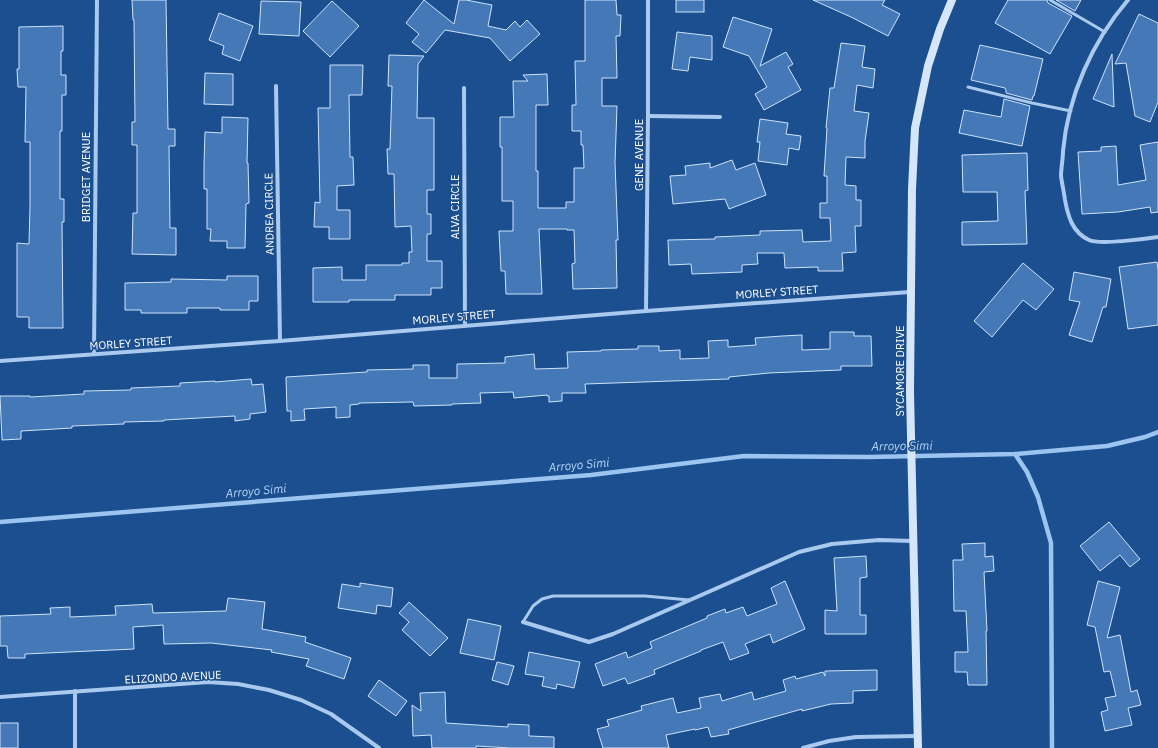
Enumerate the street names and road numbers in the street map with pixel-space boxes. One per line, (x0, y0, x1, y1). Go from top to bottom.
street label: GENE AVENUE (632, 119, 646, 191)
street label: BRIDGET AVENUE (79, 132, 93, 222)
street label: ANDREA CIRCLE (261, 173, 277, 255)
street label: ALVA CIRCLE (448, 175, 462, 239)
street label: MORLEY STREET (735, 282, 820, 302)
street label: MORLEY STREET (412, 306, 497, 328)
street label: SYCAMORE DRIVE (893, 325, 907, 417)
street label: MORLEY STREET (89, 333, 174, 353)
street label: ELIZONDO AVENUE (124, 667, 222, 687)

